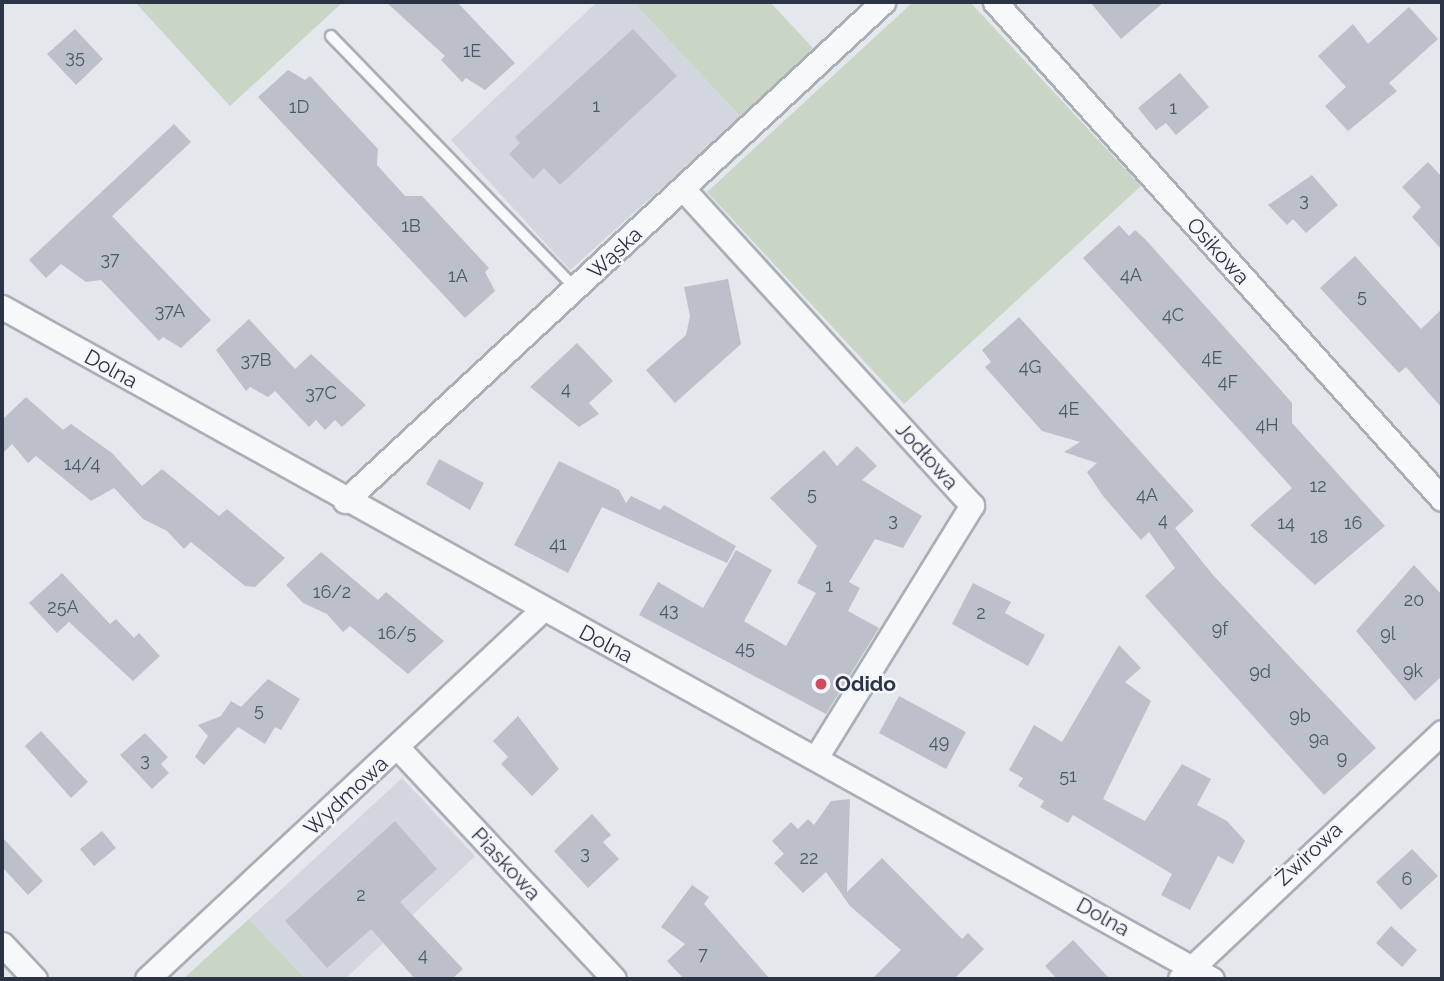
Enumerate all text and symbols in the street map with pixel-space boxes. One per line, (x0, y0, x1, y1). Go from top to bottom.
house number: 1E (463, 40, 481, 62)
house number: 35 (65, 46, 85, 68)
house number: 1 (592, 95, 600, 117)
house number: 1D (289, 96, 309, 118)
house number: 1 (1169, 97, 1177, 119)
house number: 3 (1299, 189, 1309, 211)
street label: Osikowa (1181, 212, 1255, 290)
house number: 1B (401, 215, 421, 237)
street label: Wąska (583, 222, 647, 284)
house number: 37 (100, 248, 120, 270)
house number: 4A (1120, 264, 1142, 286)
house number: 1A (448, 265, 468, 287)
house number: 5 (1357, 285, 1367, 307)
house number: 37A (155, 300, 185, 322)
house number: 4C (1162, 304, 1184, 326)
street label: Dolna (80, 344, 142, 394)
house number: 4E (1202, 347, 1222, 369)
house number: 37B (240, 349, 272, 371)
house number: 4G (1019, 356, 1041, 378)
house number: 4F (1218, 371, 1238, 393)
house number: 4 (561, 378, 571, 400)
house number: 37C (305, 382, 337, 404)
house number: 4E (1059, 398, 1079, 420)
house number: 4H (1255, 414, 1279, 436)
street label: Jodłowa (890, 417, 964, 495)
house number: 14/4 (64, 453, 100, 475)
house number: 12 (1309, 475, 1327, 497)
house number: 5 (807, 483, 817, 505)
house number: 4A (1136, 484, 1158, 506)
house number: 3 (888, 509, 898, 531)
house number: 4 (1158, 509, 1168, 531)
house number: 14 (1277, 512, 1295, 534)
house number: 16 (1344, 512, 1362, 534)
house number: 18 (1310, 526, 1328, 548)
house number: 41 (549, 533, 567, 555)
house number: 1 (825, 575, 833, 597)
house number: 16/2 (313, 581, 351, 603)
house number: 20 (1404, 589, 1424, 611)
house number: 25A (47, 596, 79, 618)
house number: 43 (659, 599, 679, 621)
house number: 2 (976, 602, 986, 624)
house number: 9f (1212, 618, 1228, 640)
street label: Dolna (575, 620, 637, 668)
house number: 16/5 (378, 622, 416, 644)
house number: 9l (1380, 623, 1396, 645)
house number: 45 (735, 637, 755, 659)
house number: 9k (1403, 660, 1423, 682)
house number: 9d (1249, 661, 1271, 683)
place label: Odido (835, 671, 896, 697)
marker: Odido (813, 676, 829, 692)
house number: 5 (254, 699, 264, 721)
house number: 9b (1289, 705, 1311, 727)
house number: 9a (1309, 728, 1329, 750)
house number: 49 (929, 731, 949, 753)
house number: 9 (1337, 747, 1347, 769)
house number: 3 (140, 749, 150, 771)
street label: Wydmowa (299, 751, 393, 841)
house number: 51 (1059, 765, 1077, 787)
street label: Żwirowa (1270, 817, 1348, 891)
street label: Piaskowa (466, 822, 546, 906)
house number: 3 (580, 842, 590, 864)
house number: 22 (800, 847, 818, 869)
house number: 6 (1402, 868, 1412, 890)
house number: 2 (356, 884, 366, 906)
street label: Dolna (1072, 892, 1134, 942)
house number: 7 (698, 943, 708, 965)
house number: 4 (418, 944, 428, 966)

